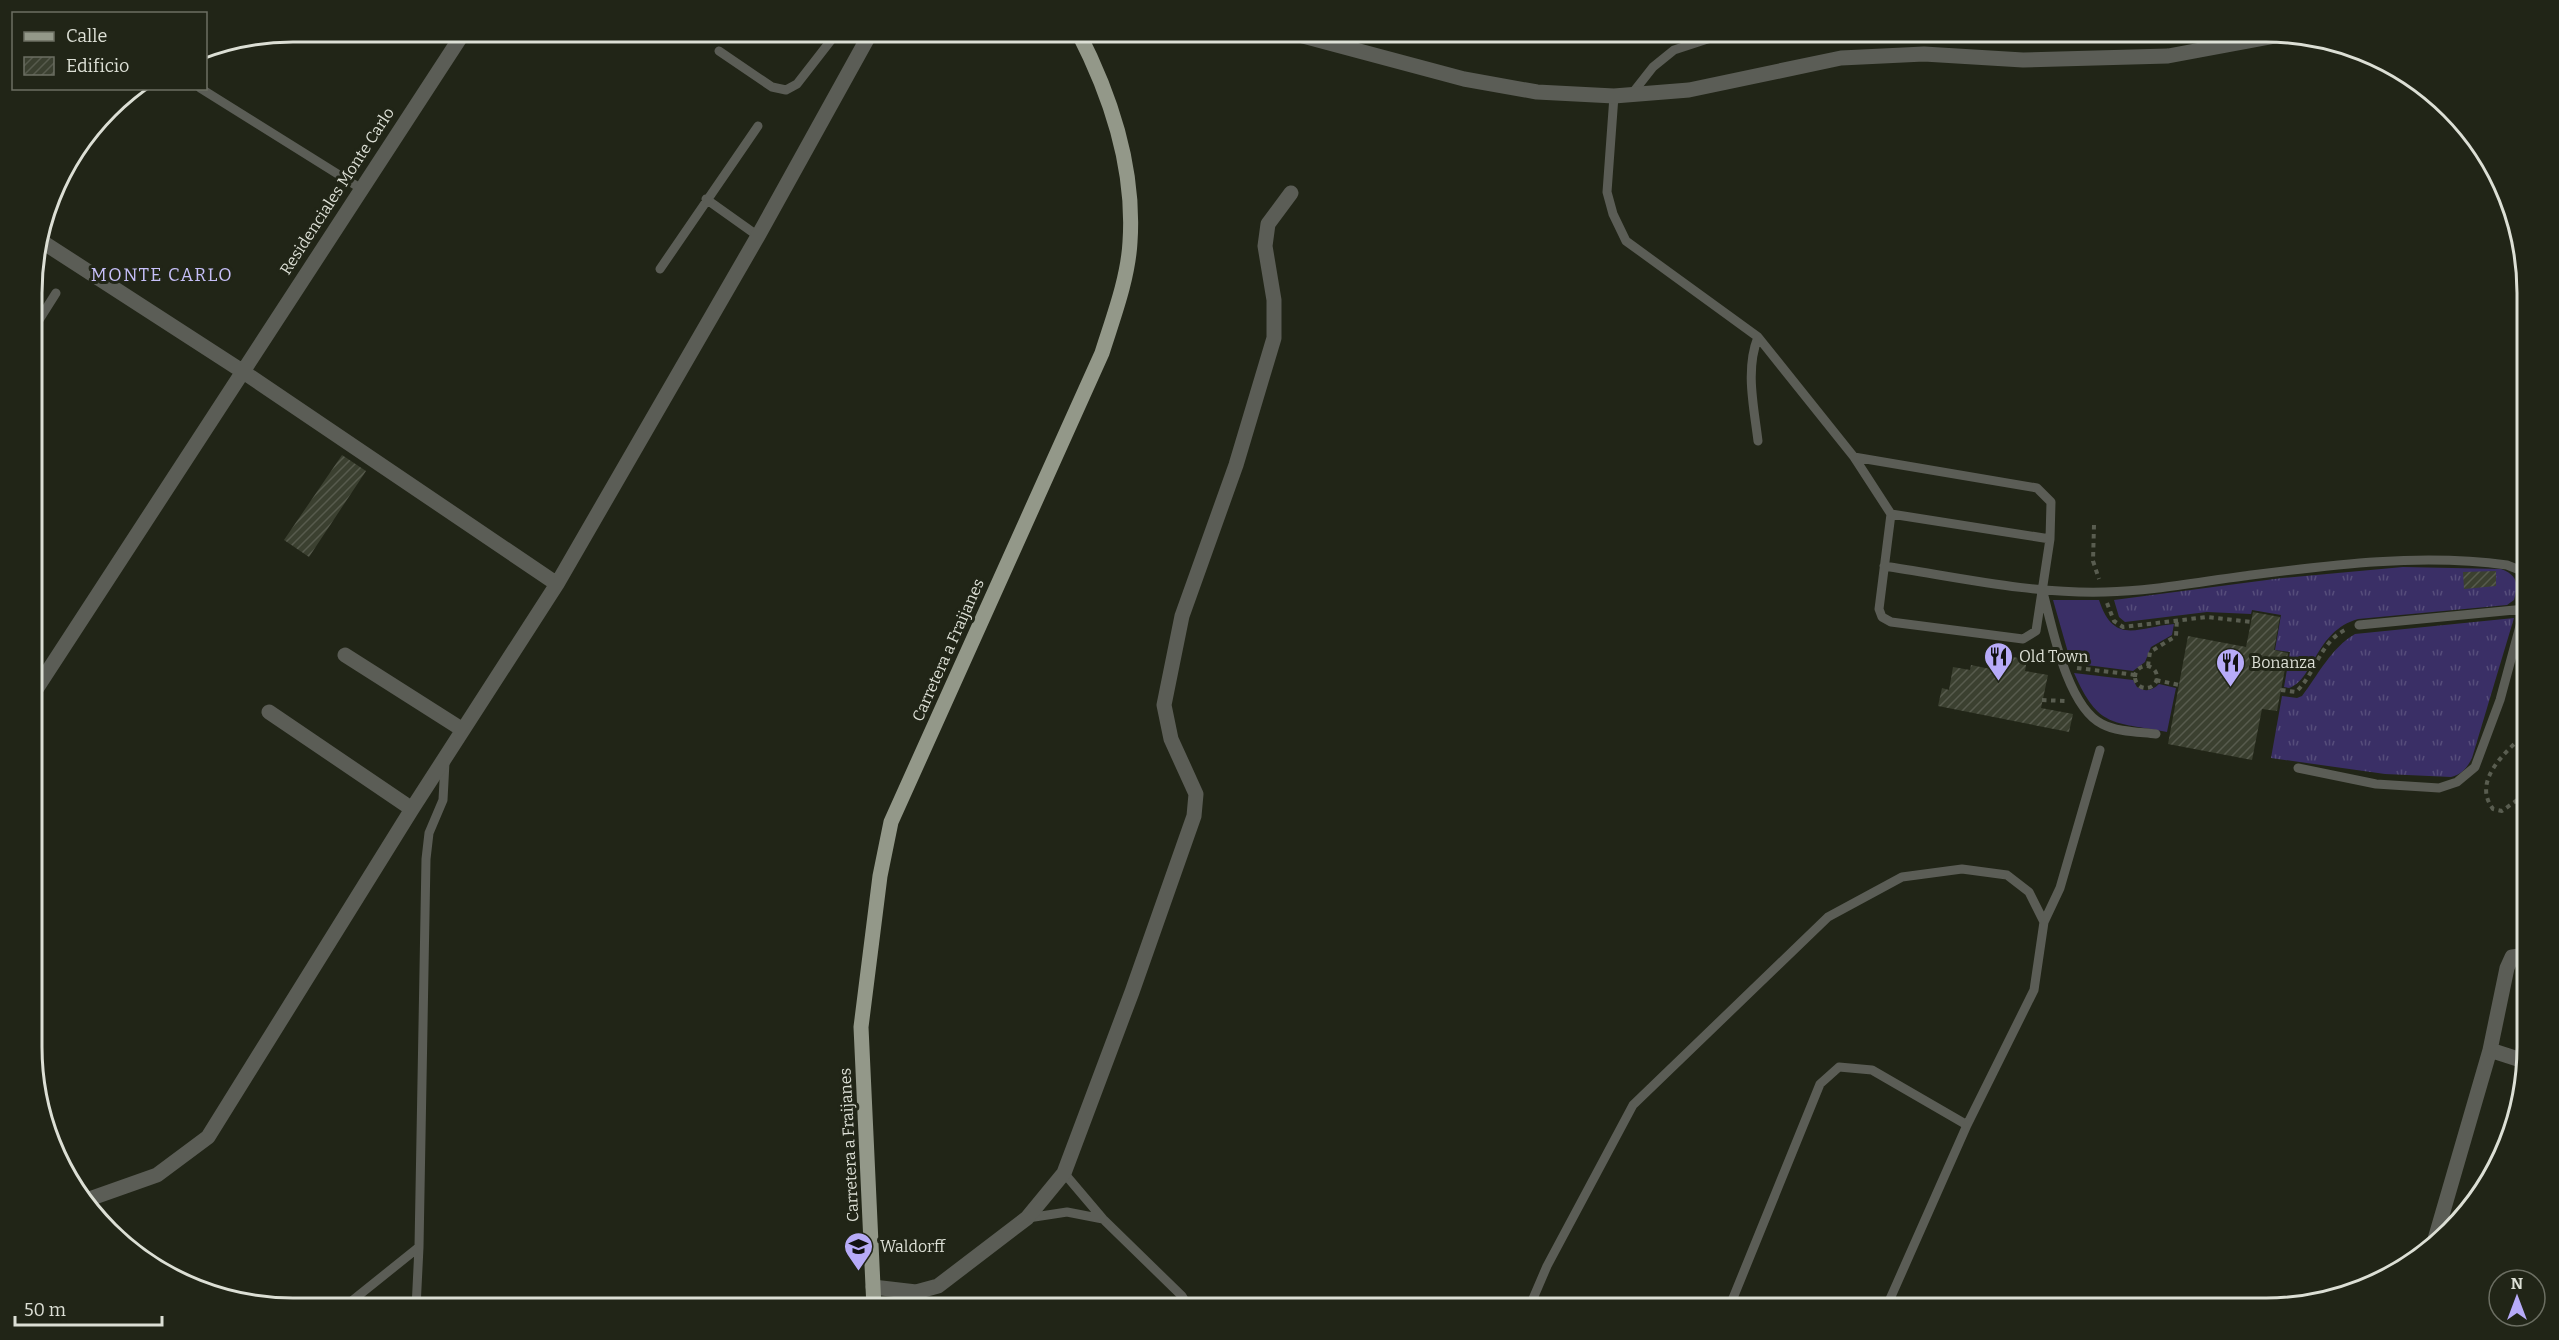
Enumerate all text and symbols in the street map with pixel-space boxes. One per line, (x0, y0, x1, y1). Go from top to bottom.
legend (12, 12, 207, 90)
text: Calle (66, 25, 107, 47)
text: Edificio (66, 55, 129, 77)
street label: Residenciales Monte Carlo (276, 104, 398, 278)
district label: MONTE CARLO (91, 264, 233, 286)
street label: Carretera a Fraijanes (908, 576, 988, 724)
restaurant icon: Old Town (1982, 640, 2014, 682)
restaurant icon: Bonanza (2214, 646, 2246, 688)
place label: Old Town (2019, 647, 2088, 666)
place label: Bonanza (2251, 653, 2316, 672)
street label: Carretera a Fraijanes (835, 1067, 863, 1223)
school or university icon: Waldorff (843, 1230, 875, 1272)
place label: Waldorff (880, 1237, 946, 1256)
north arrow (2487, 1268, 2547, 1328)
text: N (2511, 1274, 2523, 1293)
scale bar (15, 1289, 162, 1327)
text: 50 m (24, 1299, 66, 1321)

